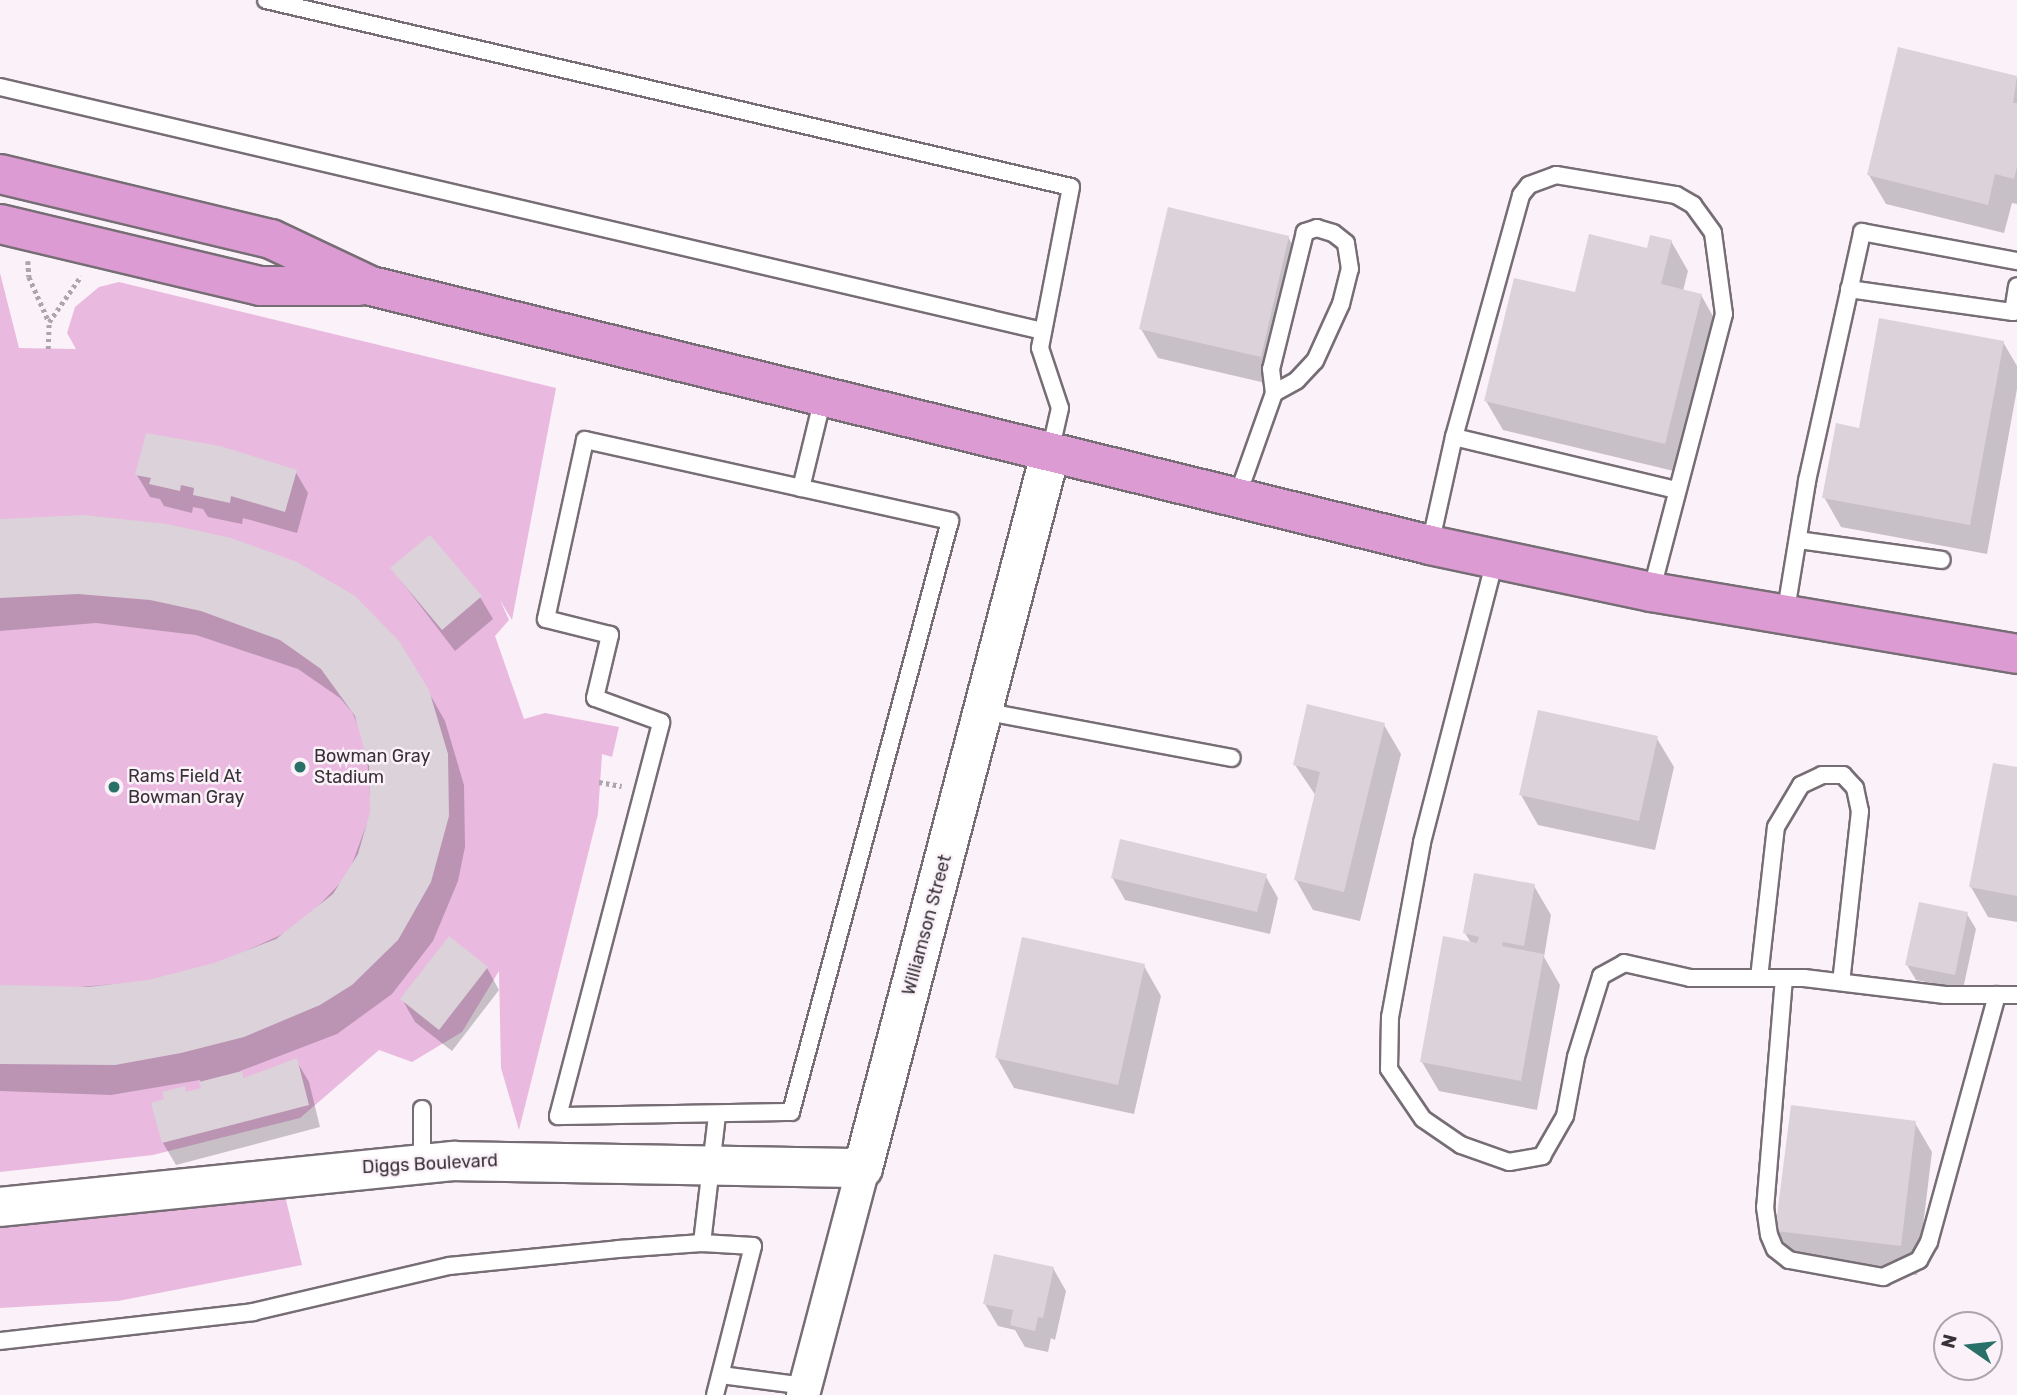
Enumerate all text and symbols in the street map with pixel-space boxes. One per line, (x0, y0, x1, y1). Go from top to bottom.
place label: Bowman Gray Stadium (314, 746, 430, 788)
marker: Bowman Gray Stadium (292, 759, 308, 775)
place label: Rams Field At Bowman Gray (128, 766, 244, 808)
marker: Rams Field At Bowman Gray (106, 779, 122, 795)
street label: Williamson Street (898, 852, 956, 998)
street label: Diggs Boulevard (361, 1150, 499, 1178)
north arrow (1933, 1311, 2003, 1381)
text: N (1936, 1332, 1962, 1351)

